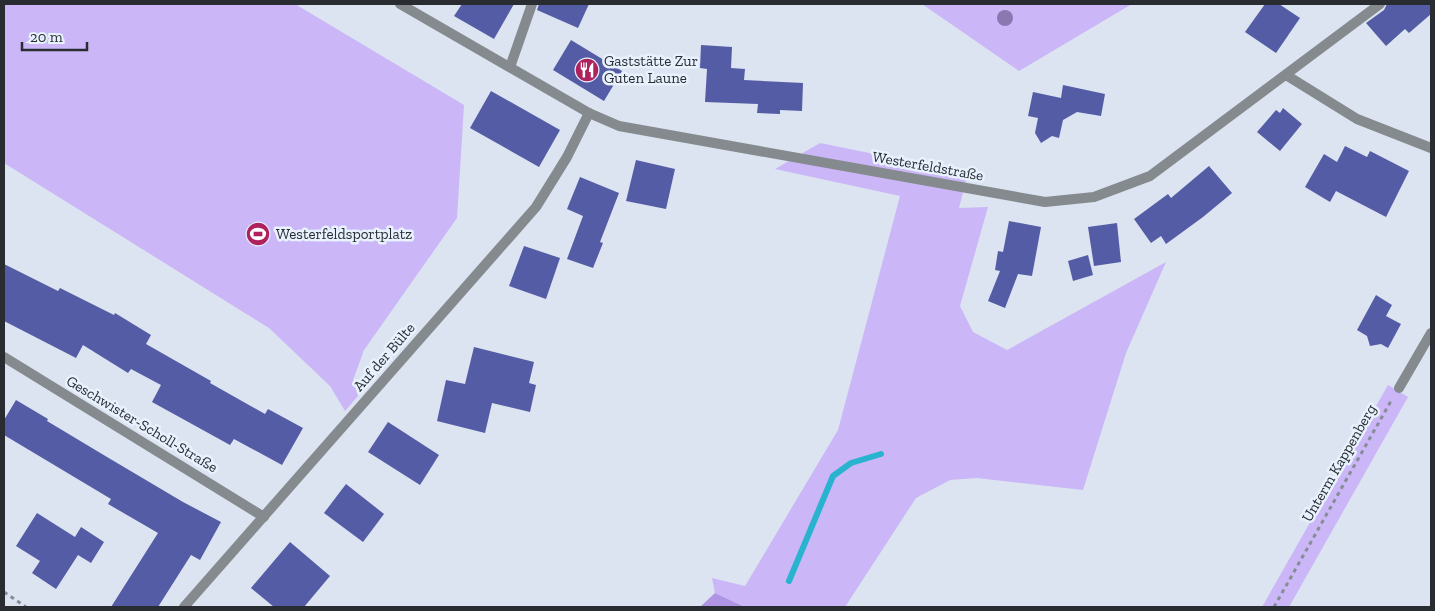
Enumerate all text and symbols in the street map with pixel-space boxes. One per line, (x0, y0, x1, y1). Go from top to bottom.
scale bar (22, 20, 88, 52)
text: 20 m (30, 28, 63, 46)
place label: Gaststätte Zur Guten Laune (604, 52, 698, 87)
restaurant icon: Gaststätte Zur Guten Laune (574, 57, 600, 83)
street label: Westerfeldstraße (871, 147, 985, 185)
sports icon: Westerfeldsportplatz (245, 221, 271, 247)
place label: Westerfeldsportplatz (276, 225, 412, 243)
street label: Auf der Bülte (349, 319, 419, 395)
street label: Geschwister-Scholl-Straße (63, 372, 221, 476)
street label: Unterm Kappenberg (1298, 401, 1380, 525)

